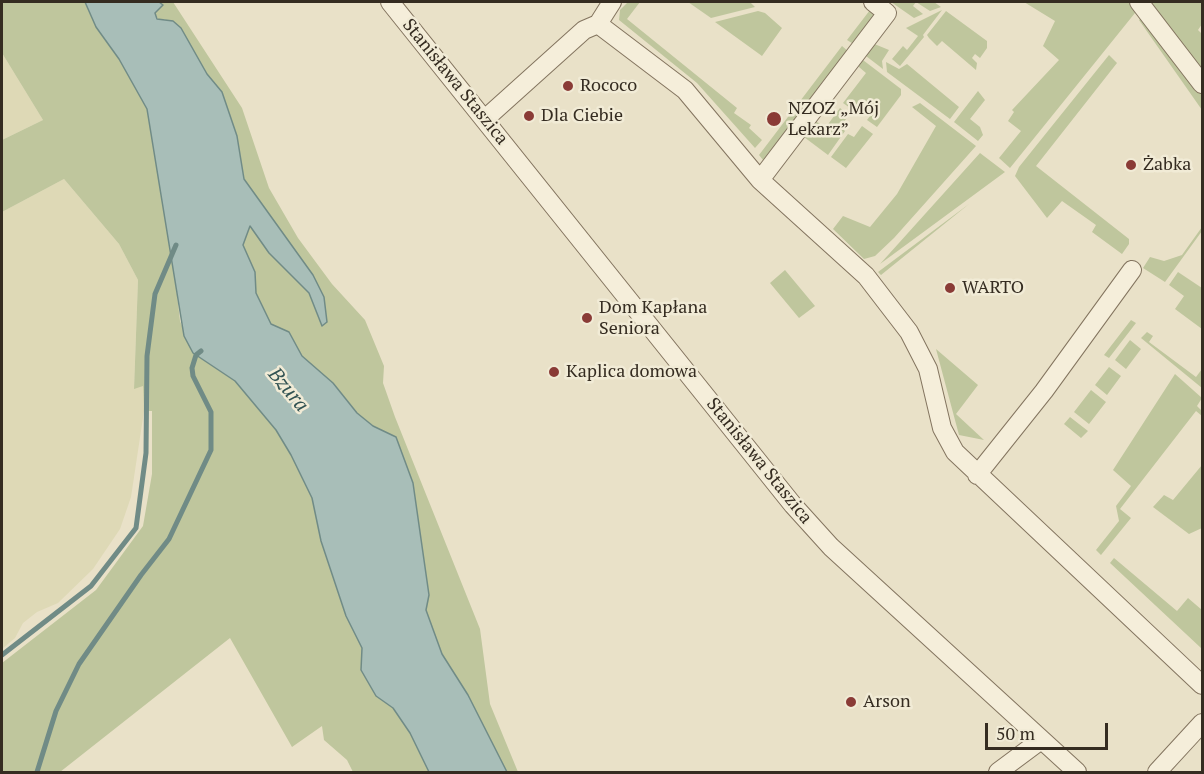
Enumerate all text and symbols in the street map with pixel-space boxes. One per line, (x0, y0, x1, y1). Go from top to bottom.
street label: Stanisława Staszica (398, 15, 512, 149)
place label: Rococo (580, 75, 637, 97)
marker: Rococo (561, 79, 575, 93)
place label: NZOZ „Mój Lekarz” (788, 98, 879, 140)
place label: Dla Ciebie (541, 105, 623, 127)
marker: Dla Ciebie (522, 109, 536, 123)
marker: NZOZ „Mój Lekarz” (765, 110, 783, 128)
place label: Żabka (1143, 154, 1191, 176)
marker: Żabka (1124, 158, 1138, 172)
place label: WARTO (962, 277, 1024, 299)
marker: WARTO (943, 281, 957, 295)
place label: Dom Kapłana Seniora (599, 297, 707, 340)
marker: Dom Kapłana Seniora (580, 311, 594, 325)
place label: Kaplica domowa (566, 361, 697, 383)
water label: Bzura (263, 363, 313, 417)
marker: Kaplica domowa (547, 365, 561, 379)
street label: Stanisława Staszica (702, 394, 816, 528)
place label: Arson (863, 691, 911, 713)
marker: Arson (844, 695, 858, 709)
scale bar (988, 711, 1111, 749)
text: 50 m (996, 721, 1035, 745)

